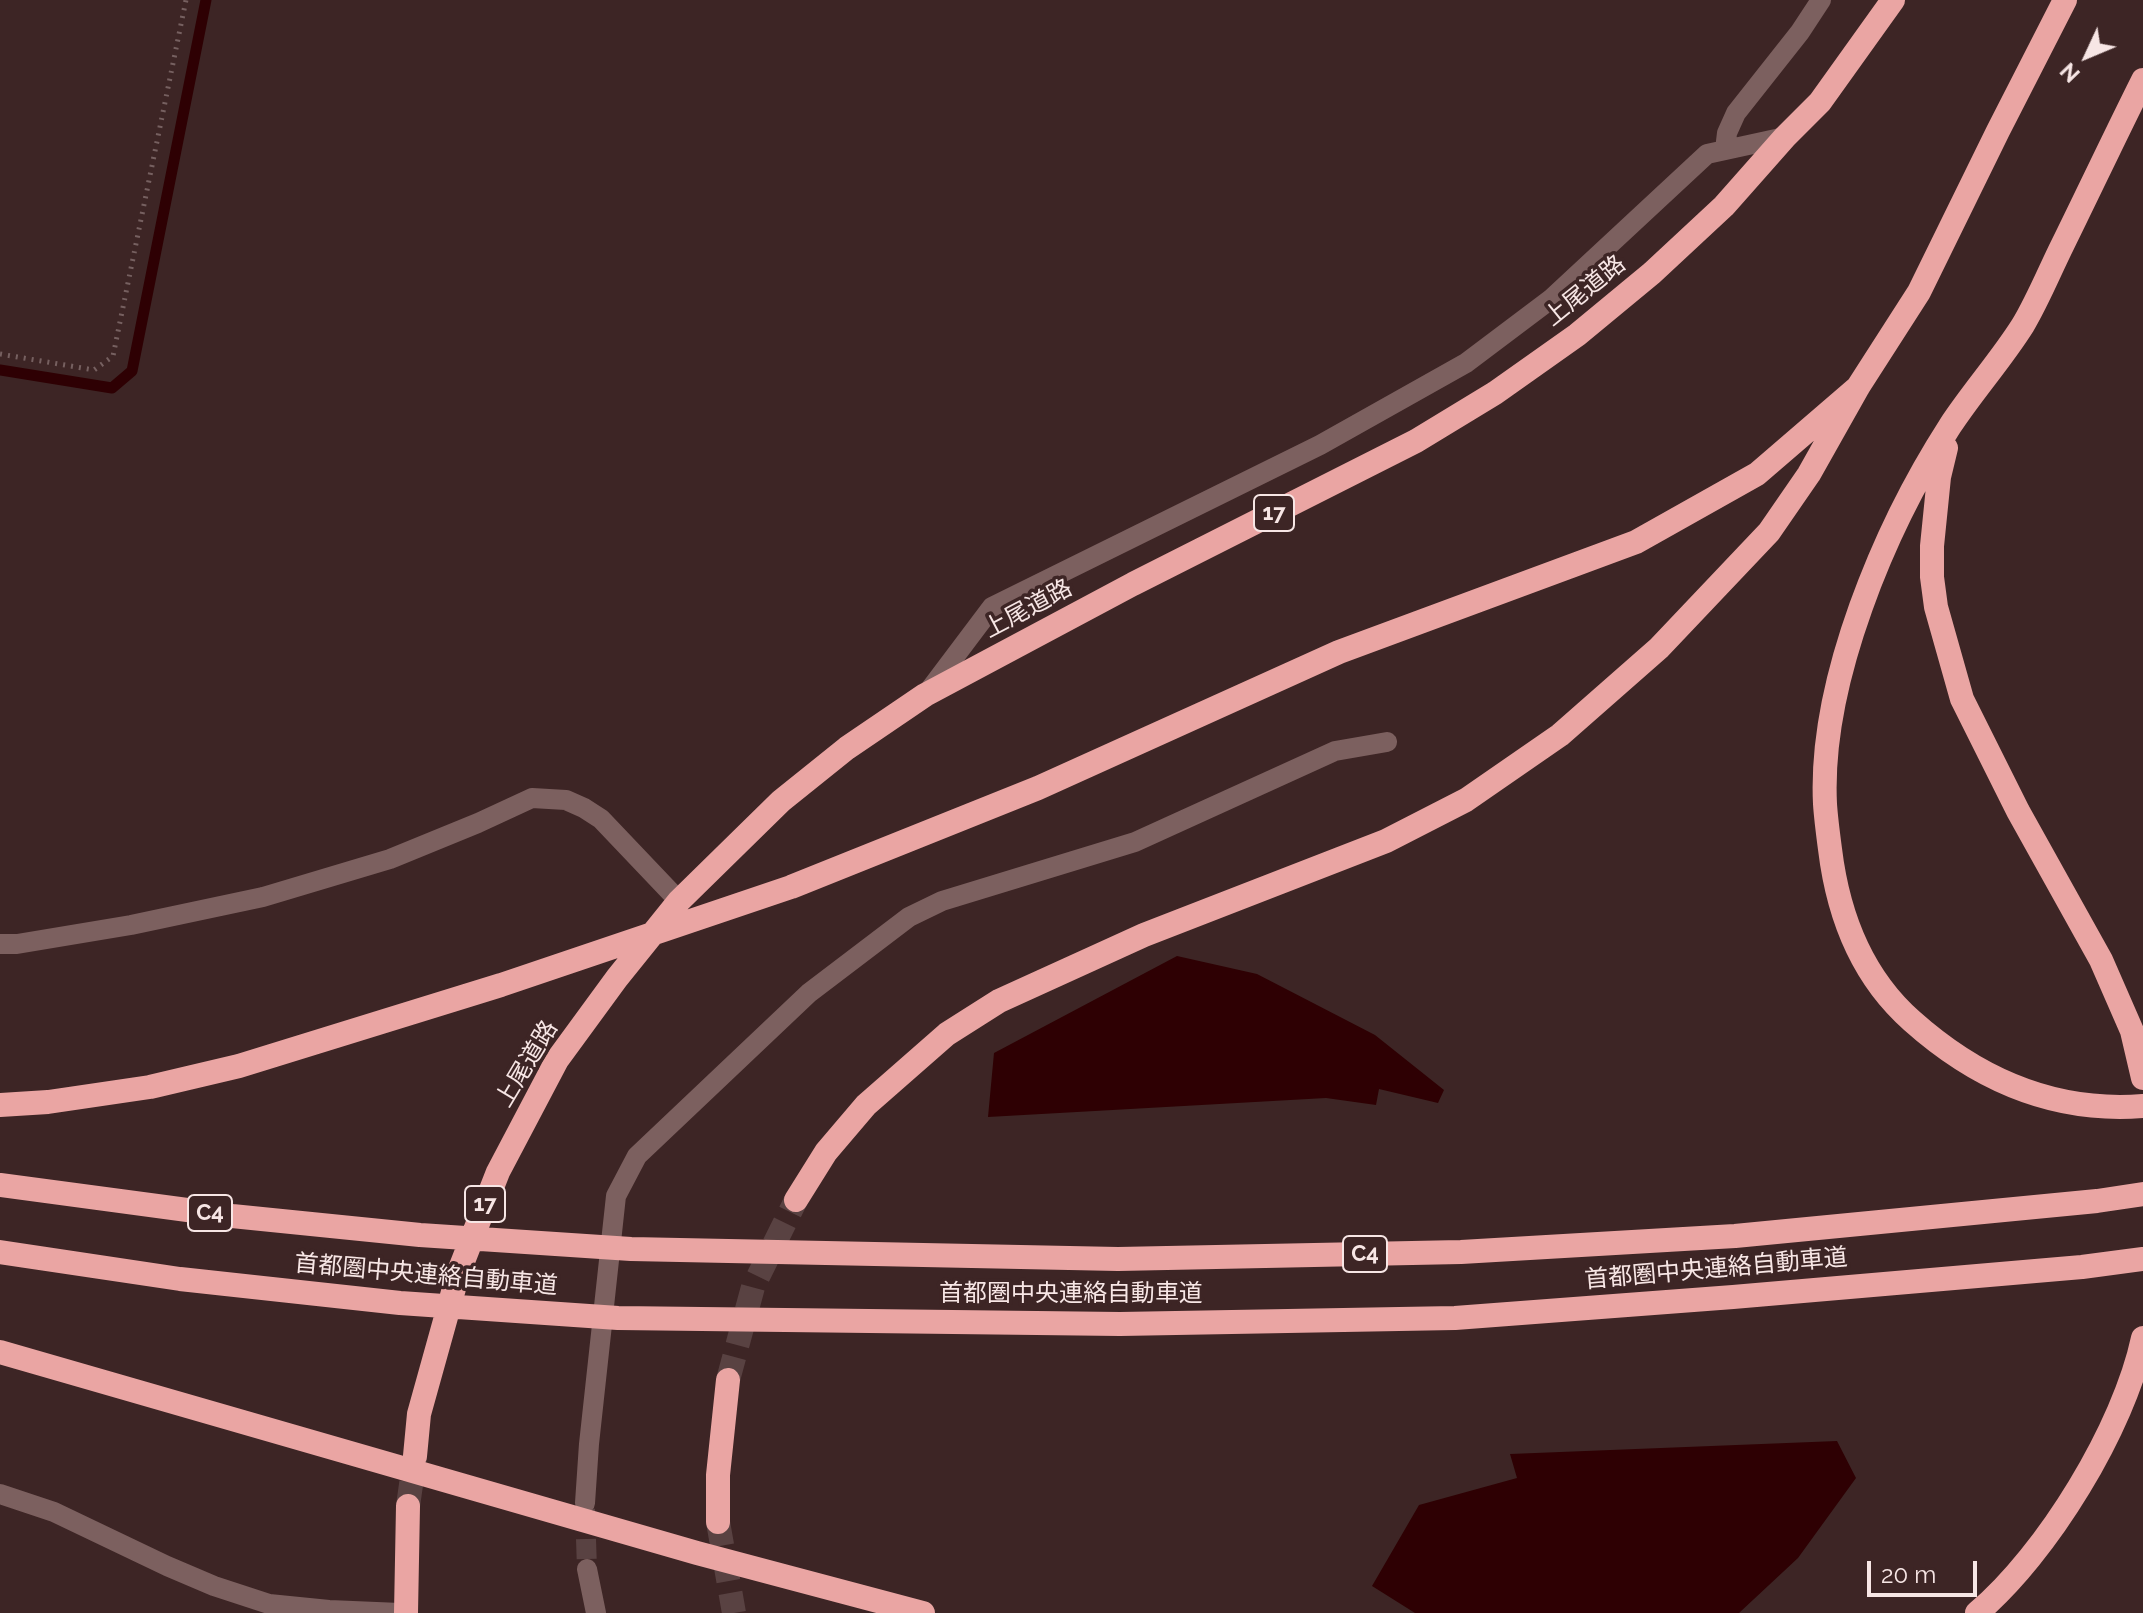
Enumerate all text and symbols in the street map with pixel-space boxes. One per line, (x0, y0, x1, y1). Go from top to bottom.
north arrow (2047, 16, 2127, 96)
text: N (2055, 58, 2085, 88)
street label: 上尾道路 (1539, 250, 1631, 332)
road number: 17 (1254, 495, 1294, 531)
street label: 上尾道路 (979, 574, 1077, 644)
street label: 上尾道路 (490, 1015, 564, 1113)
road number: 17 (465, 1186, 505, 1222)
road number: C4 (188, 1195, 232, 1231)
road number: C4 (1343, 1236, 1387, 1272)
street label: 首都圏中央連絡自動車道 (1583, 1243, 1849, 1295)
street label: 首都圏中央連絡自動車道 (293, 1249, 559, 1301)
street label: 首都圏中央連絡自動車道 (939, 1280, 1203, 1308)
scale bar (1871, 1545, 1981, 1595)
text: 20 m (1881, 1560, 1936, 1589)

